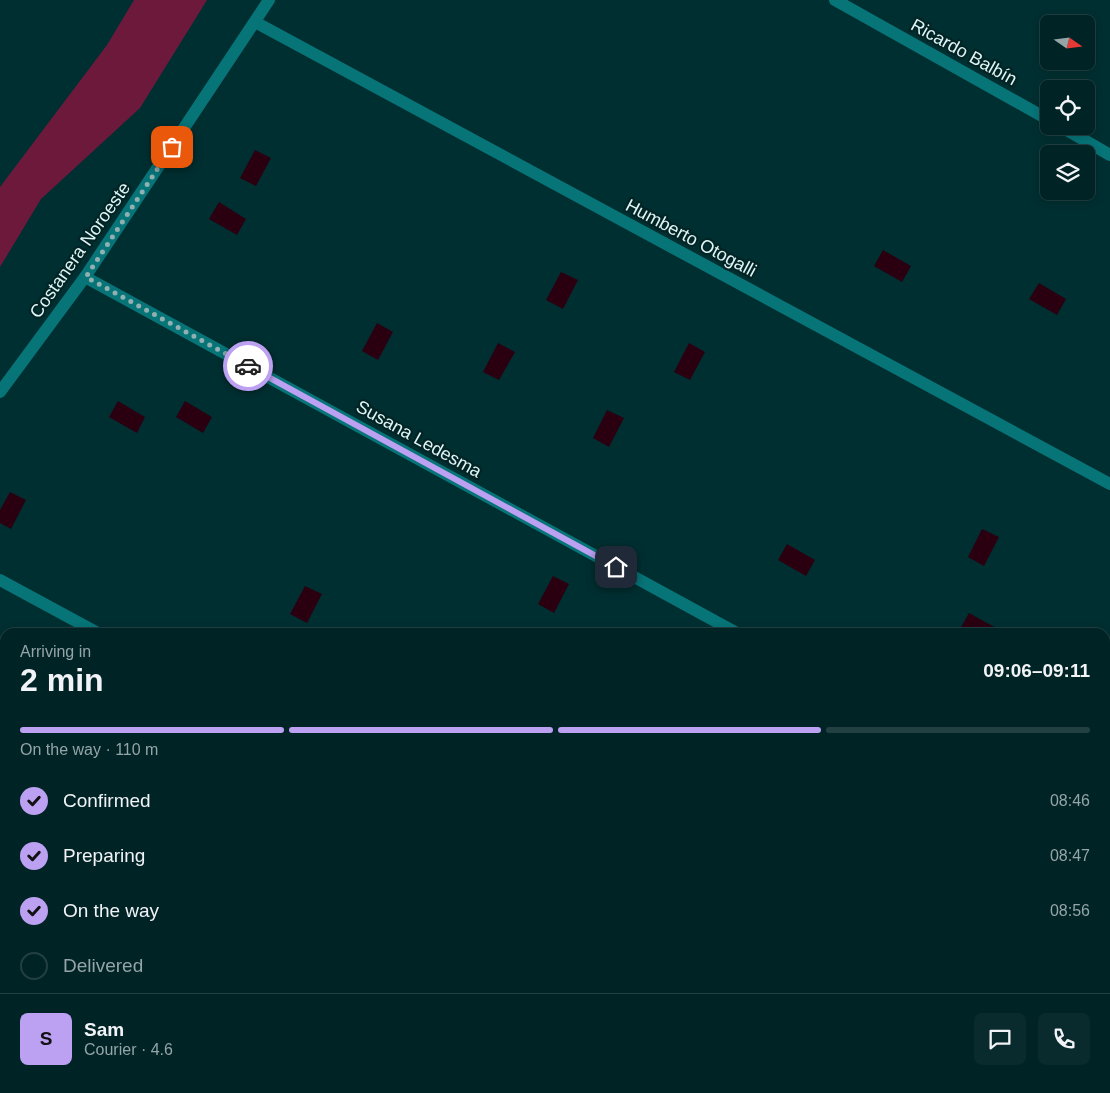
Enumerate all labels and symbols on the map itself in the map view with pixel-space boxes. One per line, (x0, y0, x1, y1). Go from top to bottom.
street label: Ricardo Balbín (908, 15, 1020, 89)
north arrow (1040, 15, 1095, 70)
pin (151, 126, 193, 168)
street label: Costanera Noroeste (26, 178, 134, 322)
street label: Humberto Otogalli (622, 195, 760, 281)
courier (223, 341, 273, 391)
street label: Susana Ledesma (353, 396, 486, 482)
pin (595, 546, 637, 588)

